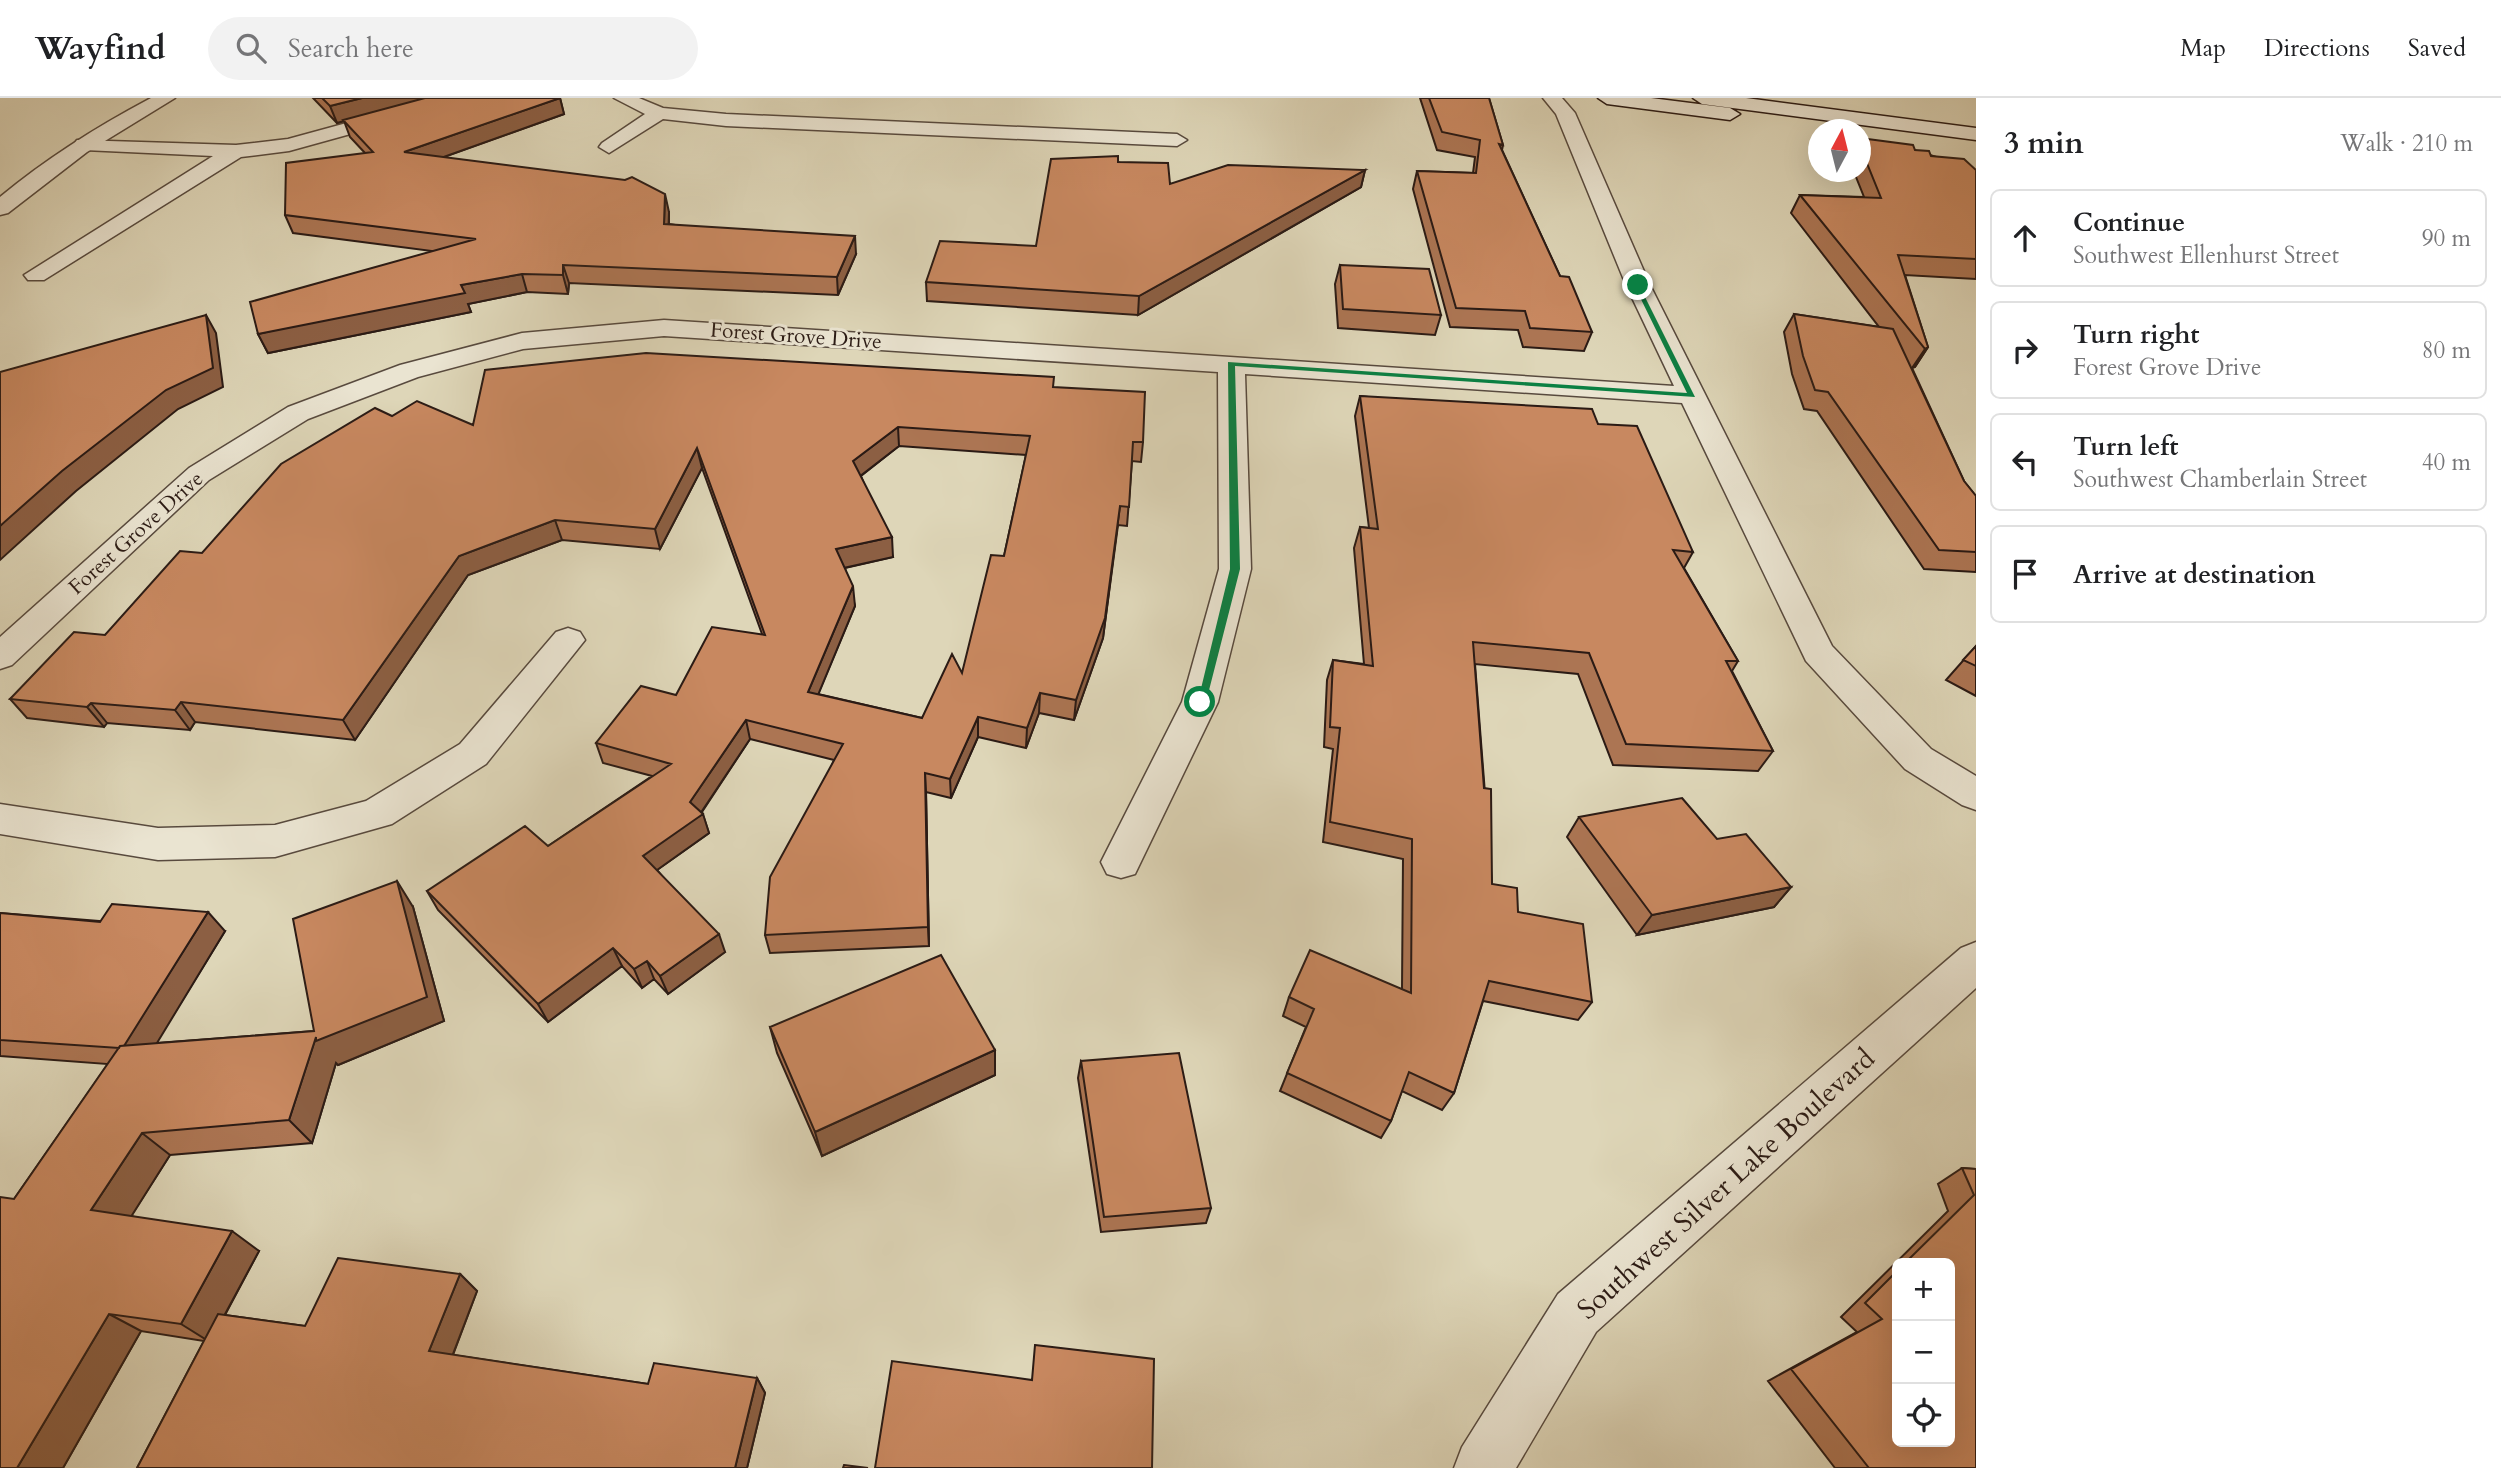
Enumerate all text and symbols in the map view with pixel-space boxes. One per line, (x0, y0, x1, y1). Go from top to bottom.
search box (208, 17, 698, 80)
text: Wayfind (35, 26, 166, 71)
icon: search (232, 29, 270, 67)
text: Search here (288, 31, 414, 66)
text: Map (2180, 32, 2226, 65)
text: Directions (2264, 32, 2370, 65)
text: Saved (2408, 32, 2466, 65)
north arrow (1808, 119, 1871, 182)
text: 3 min (2004, 123, 2084, 164)
text: Walk · 210 m (2340, 128, 2473, 159)
text: Continue (2073, 205, 2185, 240)
icon: ahead (2006, 219, 2044, 257)
text: 90 m (2422, 223, 2471, 254)
text: Southwest Ellenhurst Street (2073, 240, 2339, 271)
route end (1622, 269, 1653, 300)
street label: Forest Grove Drive (709, 316, 883, 356)
text: Turn right (2073, 317, 2200, 352)
icon: right (2006, 331, 2044, 369)
text: 80 m (2422, 335, 2471, 366)
text: Forest Grove Drive (2073, 352, 2261, 383)
text: Turn left (2073, 429, 2178, 464)
icon: left (2006, 443, 2044, 481)
text: 40 m (2422, 447, 2471, 478)
text: Southwest Chamberlain Street (2073, 464, 2367, 495)
street label: Forest Grove Drive (62, 465, 210, 601)
icon: arrive (2006, 555, 2044, 593)
text: Arrive at destination (2073, 557, 2316, 592)
route start (1184, 686, 1215, 717)
street label: Southwest Silver Lake Boulevard (1569, 1040, 1883, 1328)
map controls (1892, 1258, 1955, 1447)
button: + (1892, 1258, 1955, 1321)
button: − (1892, 1321, 1955, 1384)
button: locate (1892, 1384, 1955, 1447)

